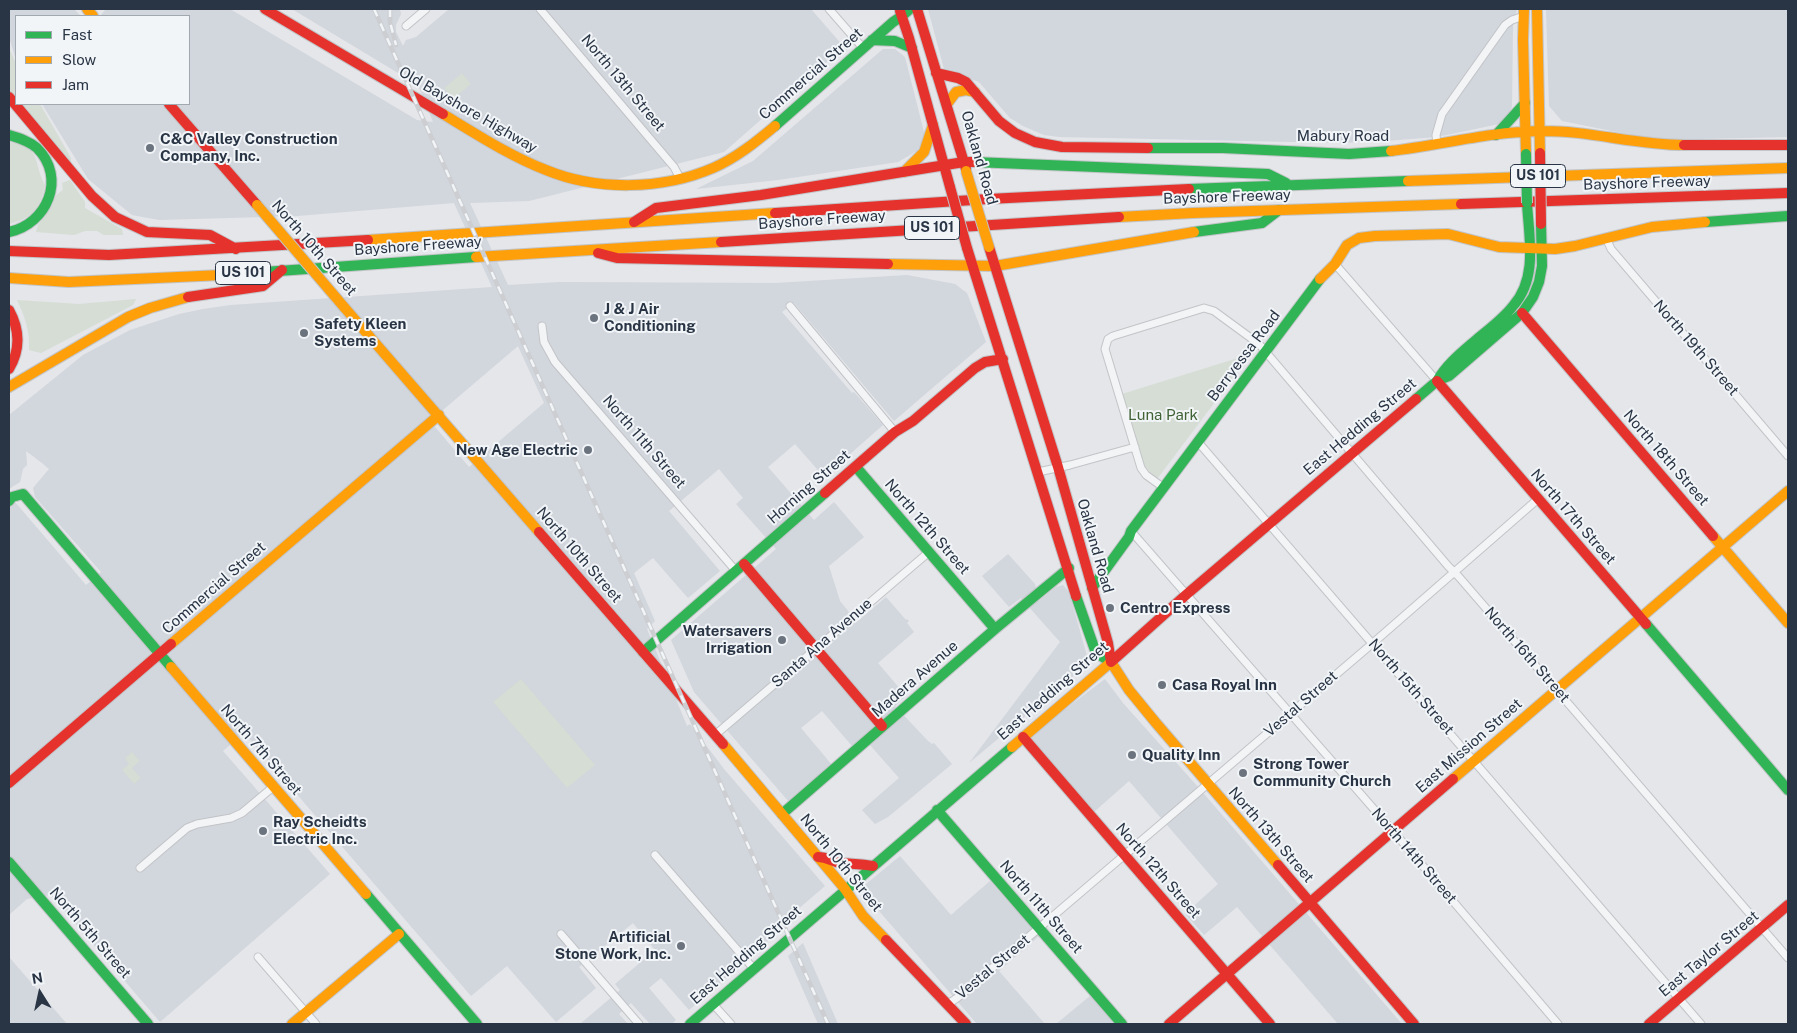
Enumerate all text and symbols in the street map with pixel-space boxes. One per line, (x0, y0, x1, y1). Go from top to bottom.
legend (15, 15, 190, 105)
street label: Commercial Street (756, 24, 866, 124)
text: Fast (62, 26, 92, 43)
street label: North 13th Street (577, 31, 669, 135)
text: Slow (62, 51, 96, 68)
street label: Old Bayshore Highway (396, 63, 540, 157)
text: Jam (62, 76, 89, 93)
street label: Oakland Road (957, 109, 1001, 207)
street label: Mabury Road (1297, 127, 1389, 145)
place label: C&C Valley Construction Company, Inc. (160, 130, 338, 165)
marker: C&C Valley Construction Company, Inc. (144, 142, 156, 154)
road number: US 101 (1510, 165, 1566, 188)
street label: Bayshore Freeway (1583, 172, 1711, 194)
street label: Bayshore Freeway (1163, 186, 1291, 208)
street label: North 10th Street (268, 197, 360, 299)
street label: Bayshore Freeway (758, 207, 886, 233)
road number: US 101 (904, 217, 960, 240)
street label: Bayshore Freeway (354, 233, 482, 259)
road number: US 101 (216, 262, 270, 284)
street label: North 19th Street (1650, 296, 1742, 400)
place label: J & J Air Conditioning (604, 300, 696, 335)
street label: Berryessa Road (1204, 307, 1284, 405)
marker: J & J Air Conditioning (588, 312, 600, 324)
place label: Safety Kleen Systems (314, 315, 406, 350)
marker: Safety Kleen Systems (298, 327, 310, 339)
street label: East Hedding Street (1300, 375, 1420, 479)
street label: North 11th Street (599, 392, 689, 492)
park label: Luna Park (1128, 406, 1198, 424)
street label: North 18th Street (1619, 406, 1713, 510)
place label: New Age Electric (456, 441, 578, 459)
marker: New Age Electric (582, 444, 594, 456)
street label: Horning Street (764, 446, 854, 528)
street label: North 17th Street (1527, 466, 1619, 568)
street label: North 12th Street (881, 476, 973, 578)
street label: Oakland Road (1073, 497, 1117, 595)
street label: North 10th Street (533, 504, 625, 606)
street label: Commercial Street (159, 538, 269, 638)
street label: Santa Ana Avenue (768, 595, 876, 691)
place label: Centro Express (1120, 599, 1230, 617)
marker: Centro Express (1104, 602, 1116, 614)
street label: North 16th Street (1481, 603, 1573, 707)
place label: Watersavers Irrigation (683, 622, 772, 657)
marker: Watersavers Irrigation (776, 634, 788, 646)
street label: North 15th Street (1364, 635, 1458, 739)
street label: Madera Avenue (868, 637, 962, 721)
street label: East Hedding Street (994, 638, 1112, 744)
street label: Vestal Street (1261, 667, 1341, 741)
place label: Casa Royal Inn (1172, 676, 1277, 694)
marker: Casa Royal Inn (1156, 679, 1168, 691)
street label: East Mission Street (1412, 695, 1526, 797)
street label: North 7th Street (217, 701, 305, 799)
place label: Quality Inn (1142, 746, 1220, 764)
marker: Quality Inn (1126, 749, 1138, 761)
place label: Strong Tower Community Church (1253, 755, 1391, 790)
marker: Strong Tower Community Church (1237, 767, 1249, 779)
street label: North 13th Street (1225, 783, 1317, 887)
street label: North 14th Street (1368, 804, 1460, 908)
street label: North 10th Street (796, 810, 886, 916)
place label: Ray Scheidts Electric Inc. (273, 813, 367, 848)
street label: North 12th Street (1112, 820, 1204, 922)
marker: Ray Scheidts Electric Inc. (257, 825, 269, 837)
street label: North 11th Street (996, 857, 1086, 957)
street label: North 5th Street (45, 884, 135, 982)
street label: East Hedding Street (687, 902, 805, 1008)
street label: East Taylor Street (1656, 907, 1762, 1001)
place label: Artificial Stone Work, Inc. (555, 928, 671, 963)
street label: Vestal Street (952, 931, 1034, 1003)
marker: Artificial Stone Work, Inc. (675, 940, 687, 952)
north arrow (15, 968, 65, 1018)
text: N (31, 969, 44, 987)

